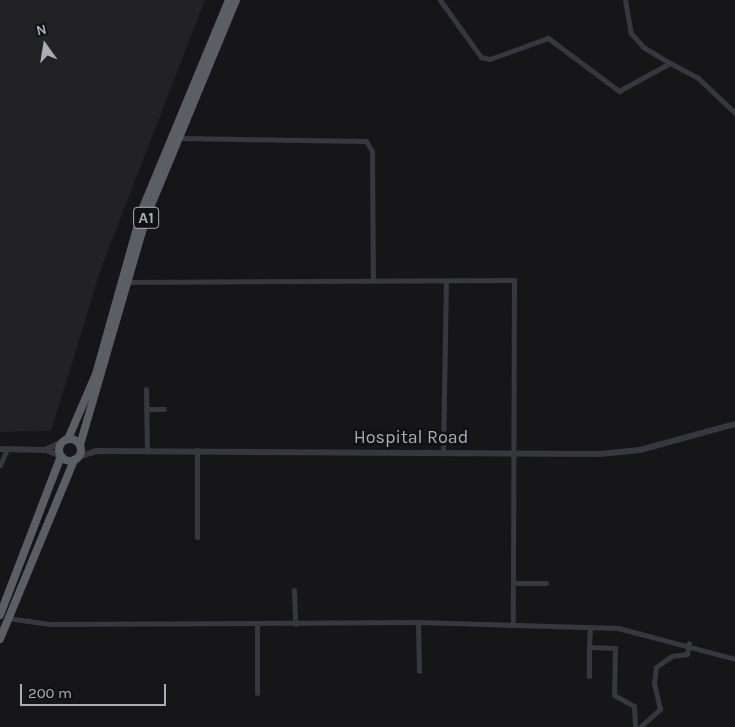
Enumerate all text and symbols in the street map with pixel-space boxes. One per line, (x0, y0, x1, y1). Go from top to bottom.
north arrow (20, 20, 70, 70)
text: N (35, 20, 48, 39)
road number: A1 (132, 204, 160, 232)
street label: Hospital Road (354, 426, 468, 448)
scale bar (22, 674, 169, 706)
text: 200 m (28, 684, 72, 702)

